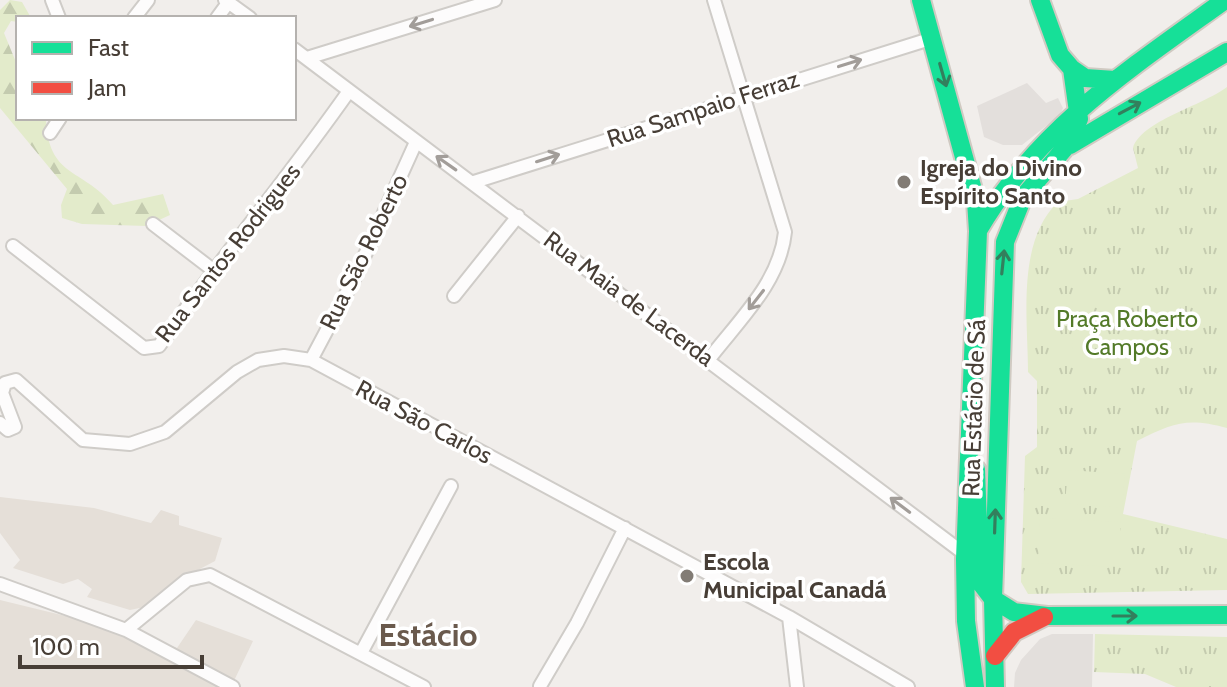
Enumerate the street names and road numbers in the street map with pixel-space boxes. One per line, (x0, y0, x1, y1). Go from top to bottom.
street label: Rua Sampaio Ferraz (603, 64, 803, 153)
street label: Rua Santos Rodrigues (149, 157, 306, 348)
street label: Rua São Roberto (313, 169, 414, 334)
street label: Rua Maia de Lacerda (538, 225, 721, 373)
street label: Rua Estácio de Sá (956, 318, 991, 497)
street label: Rua São Carlos (351, 373, 497, 470)

